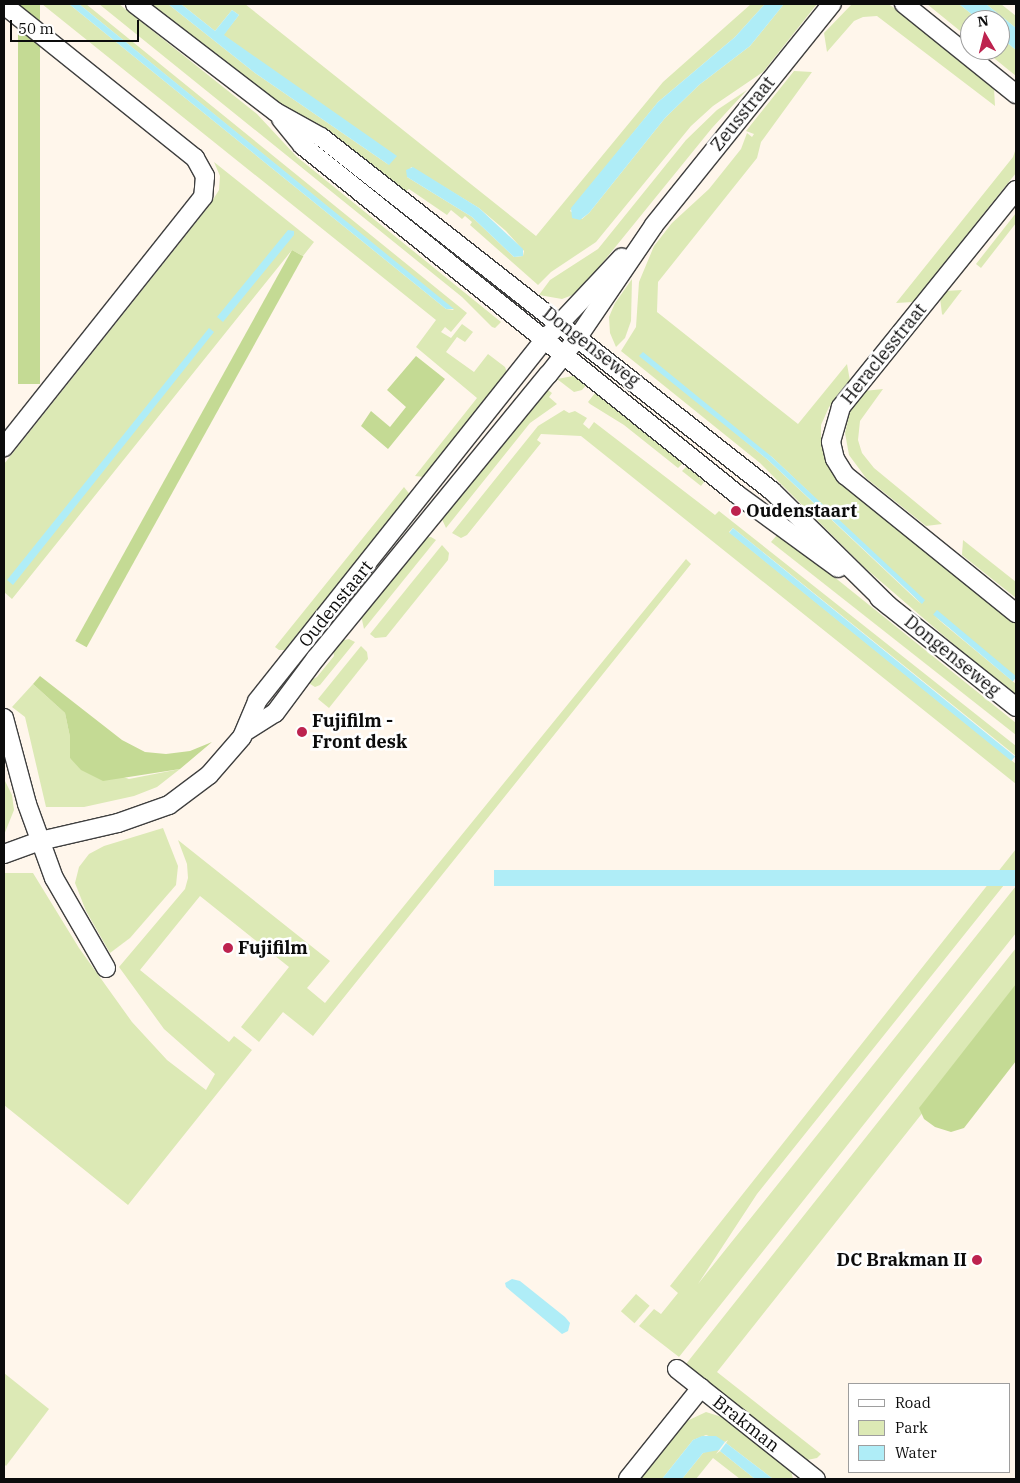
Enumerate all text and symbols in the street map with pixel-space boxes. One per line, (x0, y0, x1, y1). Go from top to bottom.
scale bar (12, 10, 141, 42)
north arrow (960, 10, 1010, 60)
text: N (976, 11, 990, 31)
text: 50 m (18, 19, 54, 38)
street label: Zeusstraat (706, 72, 780, 156)
street label: Heraclesstraat (837, 299, 931, 409)
street label: Dongenseweg (538, 302, 644, 392)
place label: Oudenstaart (746, 500, 857, 522)
marker: Oudenstaart (730, 505, 742, 517)
street label: Oudenstaart (294, 556, 378, 652)
street label: Dongenseweg (900, 611, 1004, 701)
place label: Fujifilm - Front desk (312, 711, 407, 754)
marker: Fujifilm - Front desk (296, 726, 308, 738)
place label: Fujifilm (238, 937, 308, 959)
marker: Fujifilm (222, 942, 234, 954)
place label: DC Brakman II (837, 1249, 967, 1271)
marker: DC Brakman II (971, 1254, 983, 1266)
legend (848, 1383, 1010, 1473)
street label: Brakman (708, 1391, 784, 1457)
text: Road (895, 1393, 931, 1412)
text: Park (895, 1418, 928, 1437)
text: Water (895, 1443, 937, 1462)

